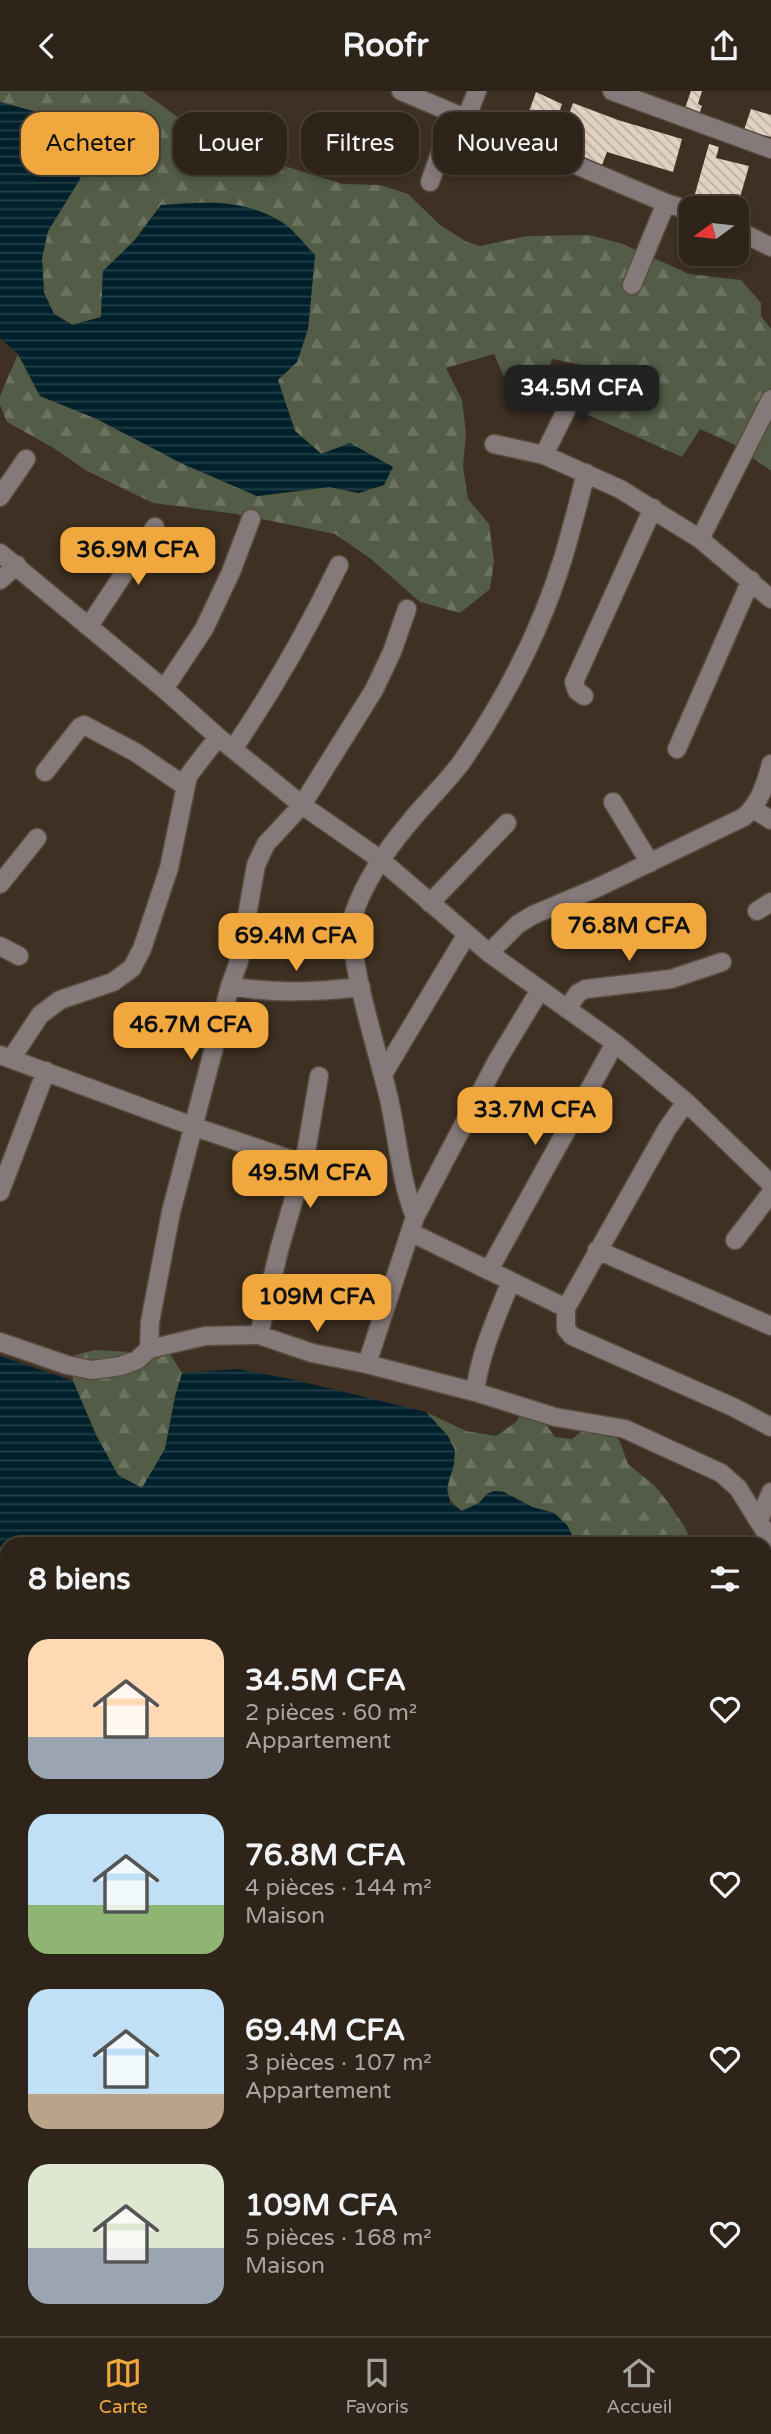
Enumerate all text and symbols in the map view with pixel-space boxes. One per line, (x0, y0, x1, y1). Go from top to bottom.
icon: back (28, 27, 66, 65)
text: Roofr (342, 27, 429, 65)
icon: share (705, 27, 743, 65)
chip: Acheter (21, 112, 159, 175)
chip: Louer (173, 112, 287, 175)
chip: Filtres (301, 112, 419, 175)
chip: Nouveau (433, 112, 583, 175)
north arrow (679, 196, 749, 266)
map controls (679, 196, 749, 266)
pin: 34.5M CFA (502, 365, 662, 425)
text: 34.5M CFA (520, 374, 644, 402)
pin: 36.9M CFA (58, 527, 218, 587)
text: 36.9M CFA (76, 536, 200, 564)
pin: 76.8M CFA (549, 903, 709, 963)
text: 76.8M CFA (567, 912, 691, 940)
pin: 69.4M CFA (216, 913, 376, 973)
text: 69.4M CFA (235, 922, 357, 950)
pin: 46.7M CFA (111, 1003, 271, 1062)
text: 46.7M CFA (129, 1011, 253, 1039)
pin: 33.7M CFA (455, 1087, 615, 1147)
text: 33.7M CFA (473, 1096, 597, 1124)
pin: 49.5M CFA (230, 1151, 390, 1210)
text: 49.5M CFA (248, 1159, 372, 1187)
pin: 109M CFA (245, 1275, 389, 1334)
text: 109M CFA (258, 1283, 376, 1311)
icon: filters (706, 1560, 744, 1598)
text: 8 biens (28, 1561, 131, 1598)
text: 34.5M CFA (245, 1662, 406, 1699)
icon: home (84, 1667, 168, 1751)
icon: heart (706, 1690, 744, 1728)
text: 2 pièces · 60 m² (245, 1699, 417, 1727)
text: Appartement (245, 1727, 391, 1755)
text: 76.8M CFA (245, 1837, 406, 1874)
icon: home (84, 1842, 168, 1926)
icon: heart (706, 1865, 744, 1903)
text: 4 pièces · 144 m² (245, 1874, 432, 1902)
text: Maison (245, 1902, 325, 1930)
text: 69.4M CFA (245, 2012, 405, 2049)
icon: home (84, 2017, 168, 2101)
icon: heart (706, 2040, 744, 2078)
text: 3 pièces · 107 m² (245, 2049, 432, 2077)
text: Appartement (245, 2077, 391, 2105)
text: 109M CFA (245, 2187, 398, 2224)
icon: home (84, 2192, 168, 2276)
icon: heart (706, 2215, 744, 2253)
text: 5 pièces · 168 m² (245, 2224, 432, 2252)
text: Maison (245, 2252, 325, 2280)
tab: Carte (99, 2354, 148, 2418)
tab: Favoris (345, 2354, 409, 2418)
tab: Accueil (606, 2354, 672, 2418)

